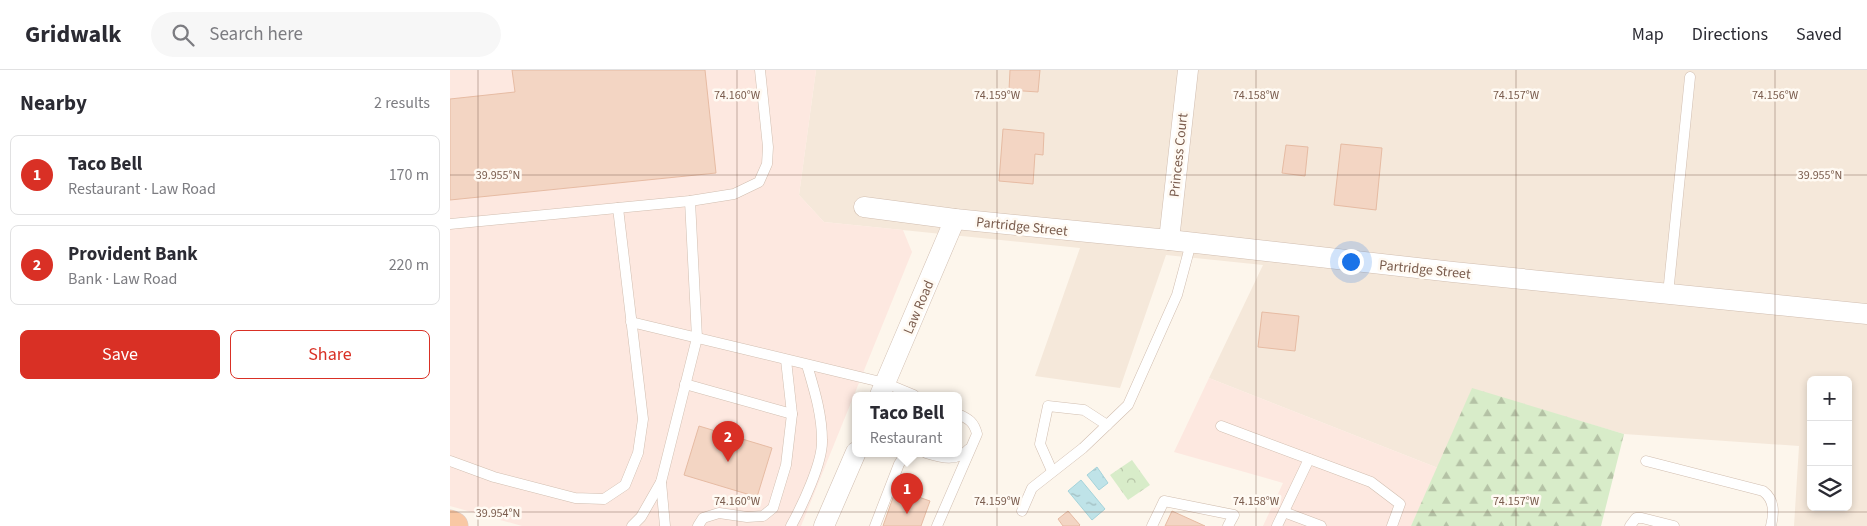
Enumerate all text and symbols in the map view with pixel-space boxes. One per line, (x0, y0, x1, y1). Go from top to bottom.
search box (151, 12, 501, 57)
text: Gridwalk (25, 17, 121, 52)
icon: search (169, 21, 197, 49)
text: Search here (209, 21, 303, 48)
text: Map (1632, 22, 1664, 47)
text: Directions (1692, 22, 1768, 47)
text: Saved (1796, 22, 1842, 47)
text: 74.160°W (714, 87, 761, 104)
text: 74.159°W (974, 87, 1021, 104)
text: 74.158°W (1233, 87, 1280, 104)
text: 74.157°W (1493, 87, 1540, 104)
text: 74.156°W (1752, 87, 1799, 104)
text: Nearby (20, 88, 87, 118)
text: 2 results (374, 92, 430, 114)
street label: Princess Court (1165, 112, 1193, 198)
text: Taco Bell (68, 151, 142, 178)
text: 1 (33, 164, 41, 186)
text: 170 m (389, 164, 429, 186)
text: 39.955°N (476, 167, 520, 184)
text: 39.955°N (1798, 167, 1842, 184)
text: Restaurant · Law Road (68, 178, 216, 200)
street label: Partridge Street (975, 212, 1069, 242)
text: Provident Bank (68, 241, 198, 268)
your location (1338, 249, 1364, 275)
text: 2 (33, 254, 41, 276)
text: 220 m (389, 254, 429, 276)
street label: Partridge Street (1378, 255, 1472, 285)
text: Bank · Law Road (68, 268, 177, 290)
street label: Law Road (899, 277, 939, 337)
button: Save (20, 330, 220, 379)
button: Share (230, 330, 430, 379)
map controls (1807, 376, 1852, 511)
button: + (1807, 376, 1852, 421)
popup (852, 392, 962, 457)
text: Taco Bell (870, 400, 944, 427)
pin: 2 (712, 421, 744, 462)
button: − (1807, 421, 1852, 466)
text: Restaurant (870, 427, 942, 449)
button: layers (1807, 466, 1852, 511)
pin: 1 (891, 473, 923, 514)
text: 74.160°W (714, 493, 761, 510)
text: 74.159°W (974, 493, 1021, 510)
text: 74.158°W (1233, 493, 1280, 510)
text: 74.157°W (1493, 493, 1540, 510)
text: 39.954°N (476, 505, 520, 522)

